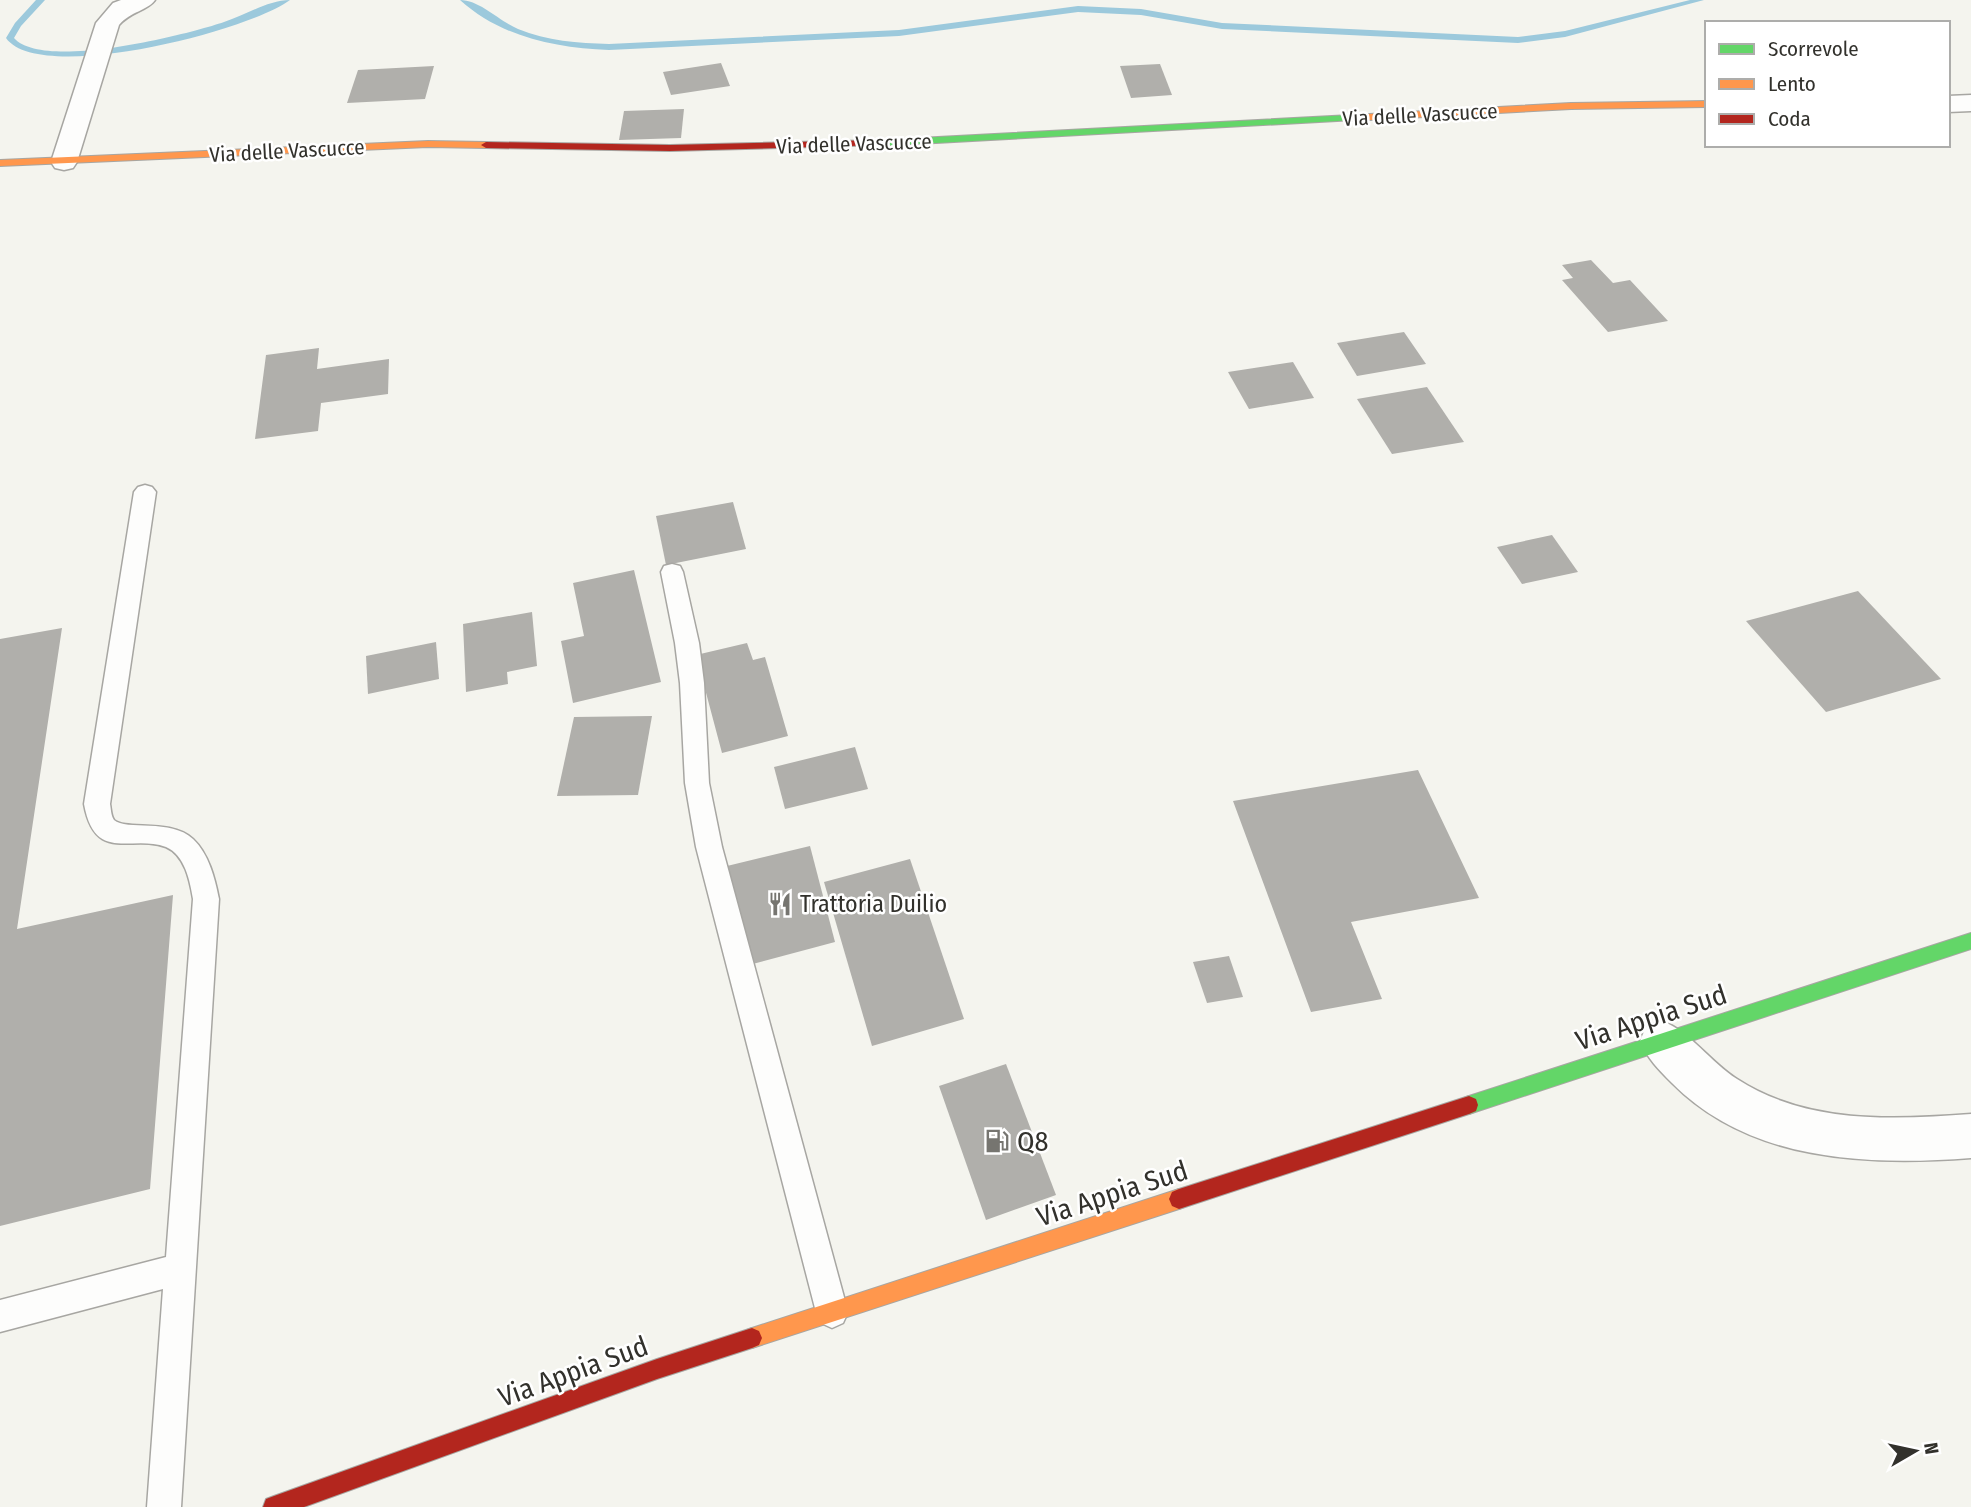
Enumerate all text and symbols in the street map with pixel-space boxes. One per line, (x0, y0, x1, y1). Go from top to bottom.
legend (1705, 21, 1950, 147)
text: Scorrevole (1768, 36, 1859, 62)
text: Lento (1768, 71, 1816, 97)
street label: Via delle Vascucce (1342, 98, 1498, 132)
text: Coda (1768, 106, 1811, 132)
street label: Via delle Vascucce (776, 128, 932, 160)
street label: Via delle Vascucce (209, 134, 365, 168)
restaurant icon: Trattoria Duilio (766, 890, 794, 918)
place label: Trattoria Duilio (800, 890, 947, 918)
street label: Via Appia Sud (1571, 978, 1731, 1057)
place label: Q8 (1017, 1125, 1049, 1158)
fuel station icon: Q8 (983, 1127, 1011, 1155)
street label: Via Appia Sud (1032, 1154, 1192, 1233)
street label: Via Appia Sud (494, 1329, 653, 1414)
north arrow (1880, 1416, 1950, 1486)
text: N (1919, 1441, 1944, 1456)

